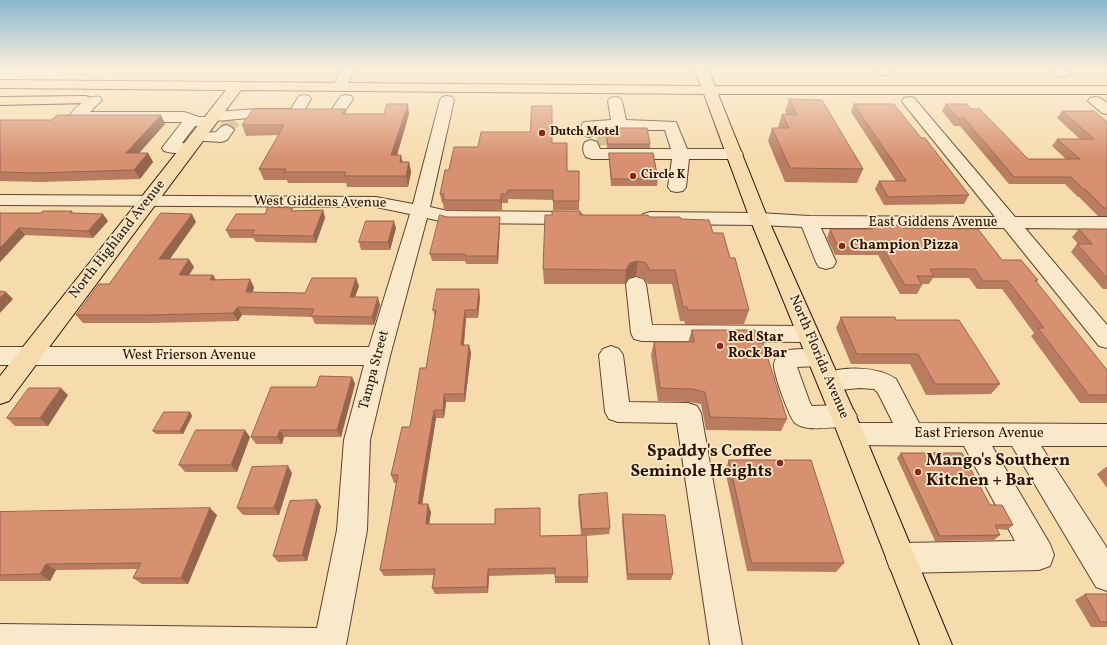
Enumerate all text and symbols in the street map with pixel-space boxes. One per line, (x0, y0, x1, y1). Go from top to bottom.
place label: Dutch Motel (550, 126, 619, 140)
marker: Dutch Motel (537, 128, 547, 138)
place label: Circle K (641, 169, 685, 183)
marker: Circle K (628, 171, 638, 181)
street label: North Highland Avenue (66, 177, 170, 303)
street label: West Giddens Avenue (253, 193, 387, 213)
street label: East Giddens Avenue (869, 215, 997, 231)
place label: Champion Pizza (850, 238, 959, 254)
marker: Champion Pizza (837, 241, 847, 251)
street label: North Florida Avenue (784, 293, 852, 421)
street label: Tampa Street (356, 329, 394, 411)
place label: Red Star Rock Bar (728, 330, 787, 362)
marker: Red Star Rock Bar (715, 341, 725, 351)
street label: West Frierson Avenue (122, 348, 256, 364)
street label: East Frierson Avenue (914, 426, 1044, 442)
place label: Spaddy's Coffee Seminole Heights (630, 443, 772, 483)
place label: Mango's Southern Kitchen + Bar (926, 452, 1070, 492)
marker: Spaddy's Coffee Seminole Heights (775, 458, 785, 468)
marker: Mango's Southern Kitchen + Bar (913, 467, 923, 477)

